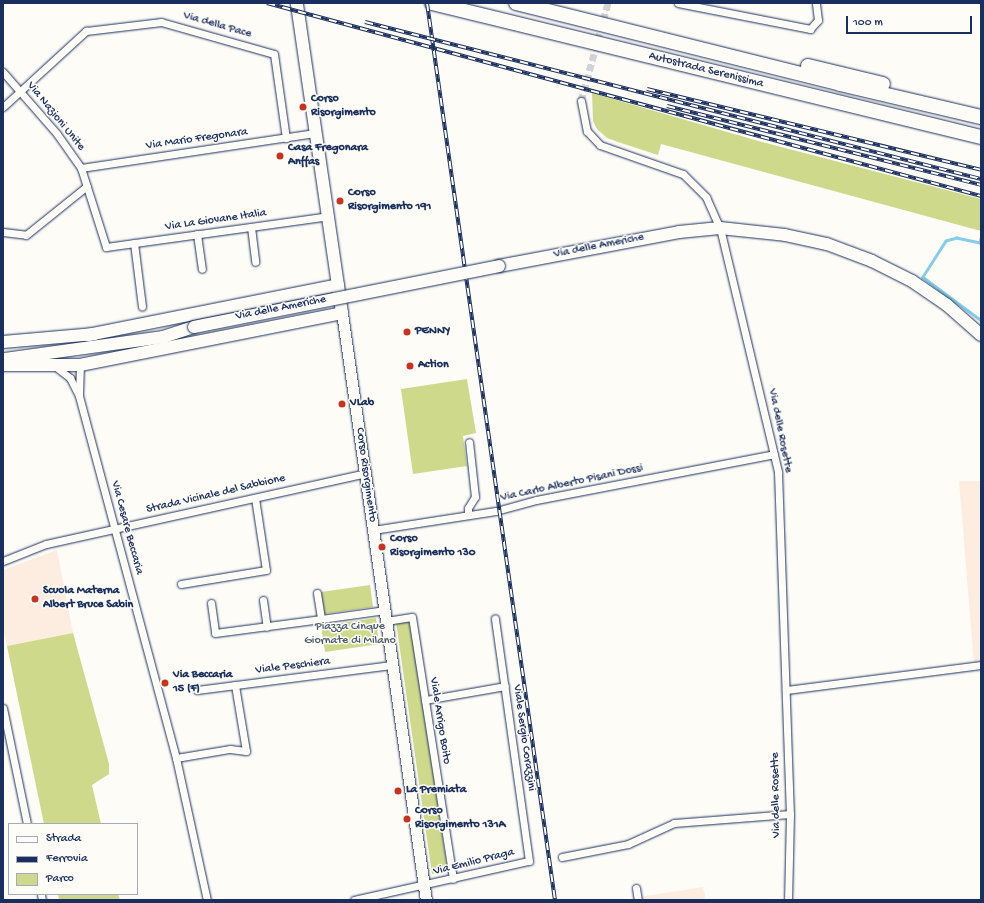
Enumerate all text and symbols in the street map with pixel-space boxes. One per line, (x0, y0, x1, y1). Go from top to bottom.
scale bar (848, 8, 974, 34)
street label: Via della Pace (181, 9, 253, 43)
text: 100 m (853, 16, 883, 30)
street label: Autostrada Serenissima (647, 50, 765, 92)
street label: Via Nazioni Unite (23, 79, 87, 155)
place label: Corso Risorgimento (311, 93, 376, 121)
marker: Corso Risorgimento (298, 102, 308, 112)
street label: Via Mario Fregonara (145, 126, 249, 154)
place label: Casa Fregonara Anffas (288, 142, 368, 170)
marker: Casa Fregonara Anffas (275, 151, 285, 161)
place label: Corso Risorgimento 191 (348, 187, 431, 215)
marker: Corso Risorgimento 191 (335, 196, 345, 206)
street label: Via La Giovane Italia (164, 207, 268, 235)
street label: Via delle Americhe (553, 231, 645, 263)
street label: Via delle Americhe (235, 293, 327, 325)
place label: PENNY (415, 325, 450, 339)
marker: PENNY (402, 327, 412, 337)
place label: Action (418, 359, 449, 373)
marker: Action (405, 361, 415, 371)
street label: Via delle Rosette (764, 388, 794, 474)
place label: VLab (350, 397, 374, 411)
marker: VLab (337, 399, 347, 409)
street label: Corso Risorgimento (351, 427, 379, 523)
street label: Via Carlo Alberto Pisani Dossi (499, 462, 645, 506)
street label: Strada Vicinale del Sabbione (145, 472, 287, 518)
street label: Via Cesare Beccaria (107, 480, 145, 576)
place label: Corso Risorgimento 130 (390, 533, 475, 561)
marker: Corso Risorgimento 130 (377, 542, 387, 552)
place label: Scuola Materna Albert Bruce Sabin (43, 585, 133, 613)
marker: Scuola Materna Albert Bruce Sabin (30, 594, 40, 604)
park label: Piazza Cinque Giornate di Milano (304, 621, 396, 649)
street label: Viale Peschiera (255, 655, 331, 679)
place label: Via Beccaria 15 (F) (173, 669, 232, 697)
street label: Viale Arrigo Boito (425, 677, 453, 765)
marker: Via Beccaria 15 (F) (160, 678, 170, 688)
street label: Viale Sergio Corazzini (508, 684, 538, 792)
street label: Via delle Rosette (769, 752, 785, 838)
place label: La Premiata (406, 784, 466, 798)
marker: La Premiata (393, 786, 403, 796)
place label: Corso Risorgimento 131A (415, 805, 506, 833)
marker: Corso Risorgimento 131A (402, 814, 412, 824)
legend (8, 823, 138, 895)
text: Strada (46, 832, 81, 846)
street label: Via Emilio Praga (432, 846, 516, 880)
text: Ferrovia (46, 852, 88, 866)
text: Parco (46, 872, 74, 886)

